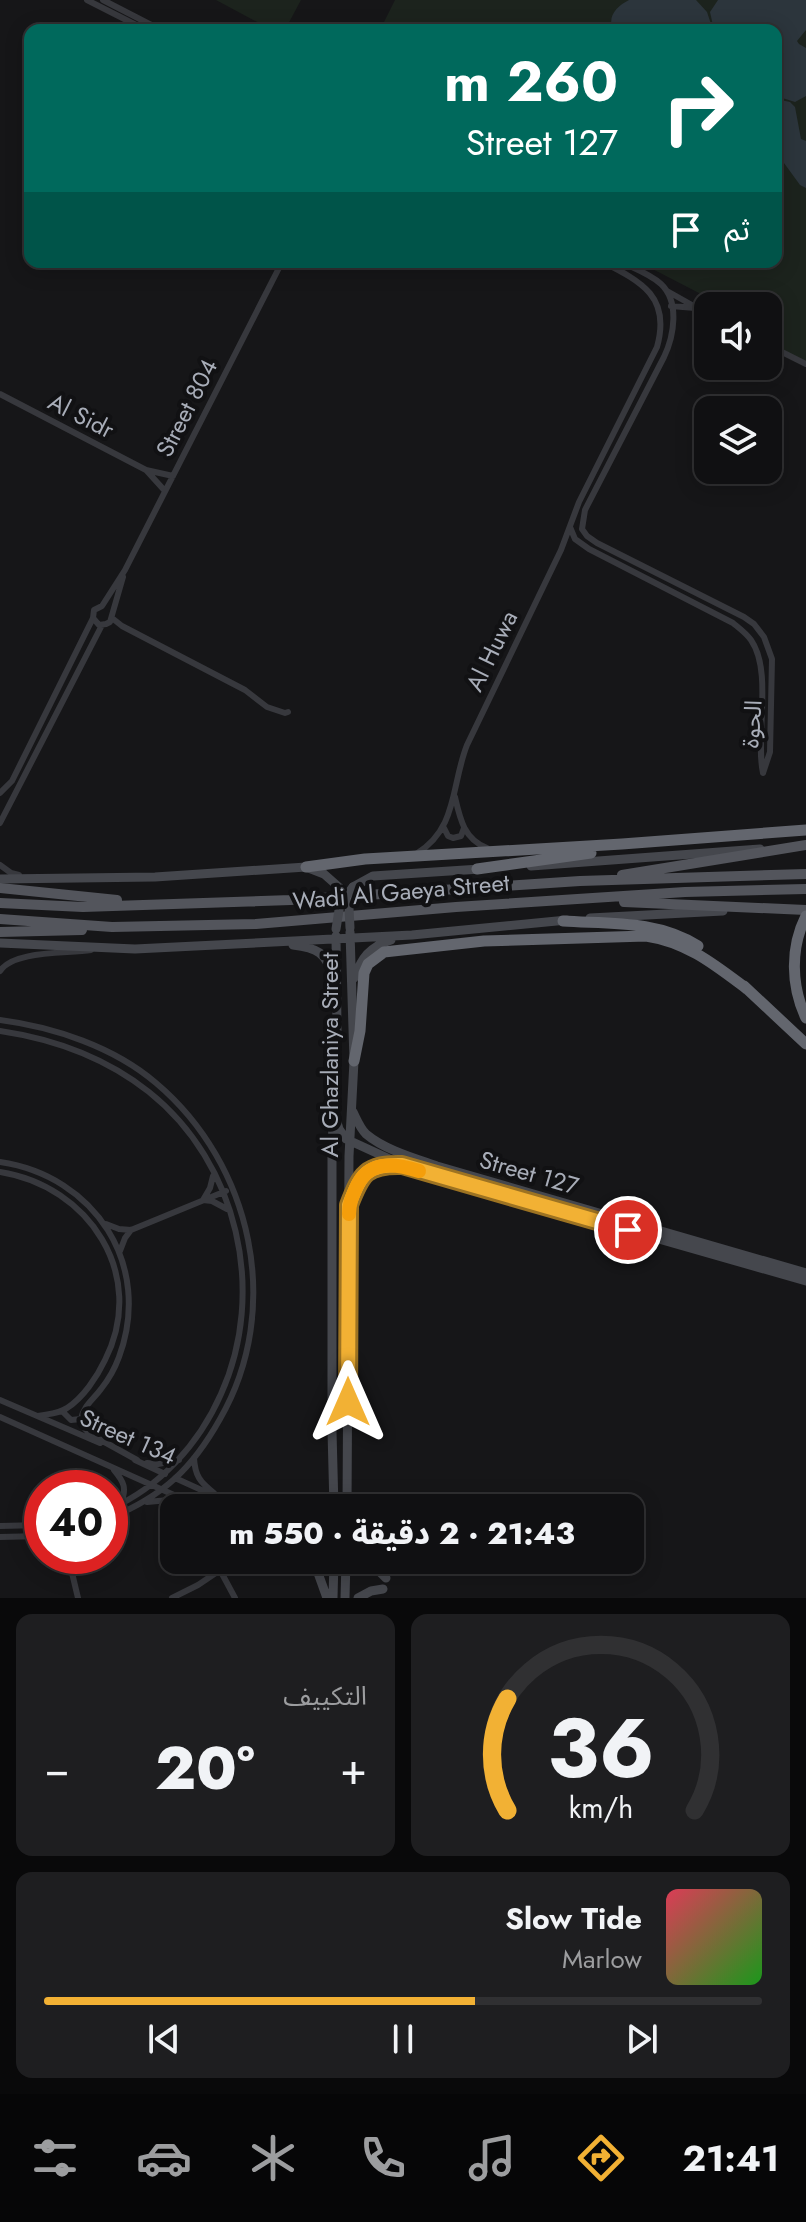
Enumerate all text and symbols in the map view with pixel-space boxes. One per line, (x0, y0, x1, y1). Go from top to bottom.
text: 260 m (444, 41, 618, 122)
icon: right (646, 56, 750, 160)
text: Street 127 (466, 116, 618, 168)
icon: arrive (664, 208, 708, 252)
text: ثم (724, 208, 750, 251)
map controls (694, 292, 782, 484)
button: sound (694, 292, 782, 380)
street label: Street 804 (147, 353, 226, 463)
street label: Al Sidr (42, 384, 121, 447)
button: layers (694, 396, 782, 484)
street label: Al Huwa (457, 604, 526, 697)
street label: الحوة (732, 699, 771, 749)
street label: Wadi Al Gaeya Street (291, 865, 511, 918)
street label: Al Ghazlaniya Street (312, 952, 347, 1157)
street label: Street 127 (476, 1142, 583, 1203)
pin (594, 1196, 662, 1264)
icon: arrive (606, 1208, 650, 1252)
position arrow (306, 1360, 390, 1444)
street label: Street 134 (74, 1400, 182, 1473)
speed limit sign: 40 (24, 1470, 128, 1574)
text: 21:43 · 2 دقيقة · 550 m (229, 1512, 575, 1555)
text: التكييف (283, 1677, 367, 1715)
text: 36 (547, 1688, 654, 1808)
text: 20° (155, 1725, 255, 1812)
text: − (44, 1737, 70, 1801)
text: + (340, 1737, 367, 1801)
text: km/h (568, 1787, 633, 1829)
text: Slow Tide (505, 1897, 642, 1940)
text: Marlow (562, 1940, 642, 1978)
icon: previous (142, 2017, 186, 2061)
icon: pause (381, 2017, 425, 2061)
icon: next (620, 2017, 664, 2061)
icon: filters (27, 2130, 83, 2186)
icon: car (136, 2130, 192, 2186)
icon: climate (245, 2130, 301, 2186)
icon: phone (355, 2130, 411, 2186)
icon: music (464, 2130, 520, 2186)
icon: directions (573, 2130, 629, 2186)
text: 21:41 (682, 2132, 779, 2184)

